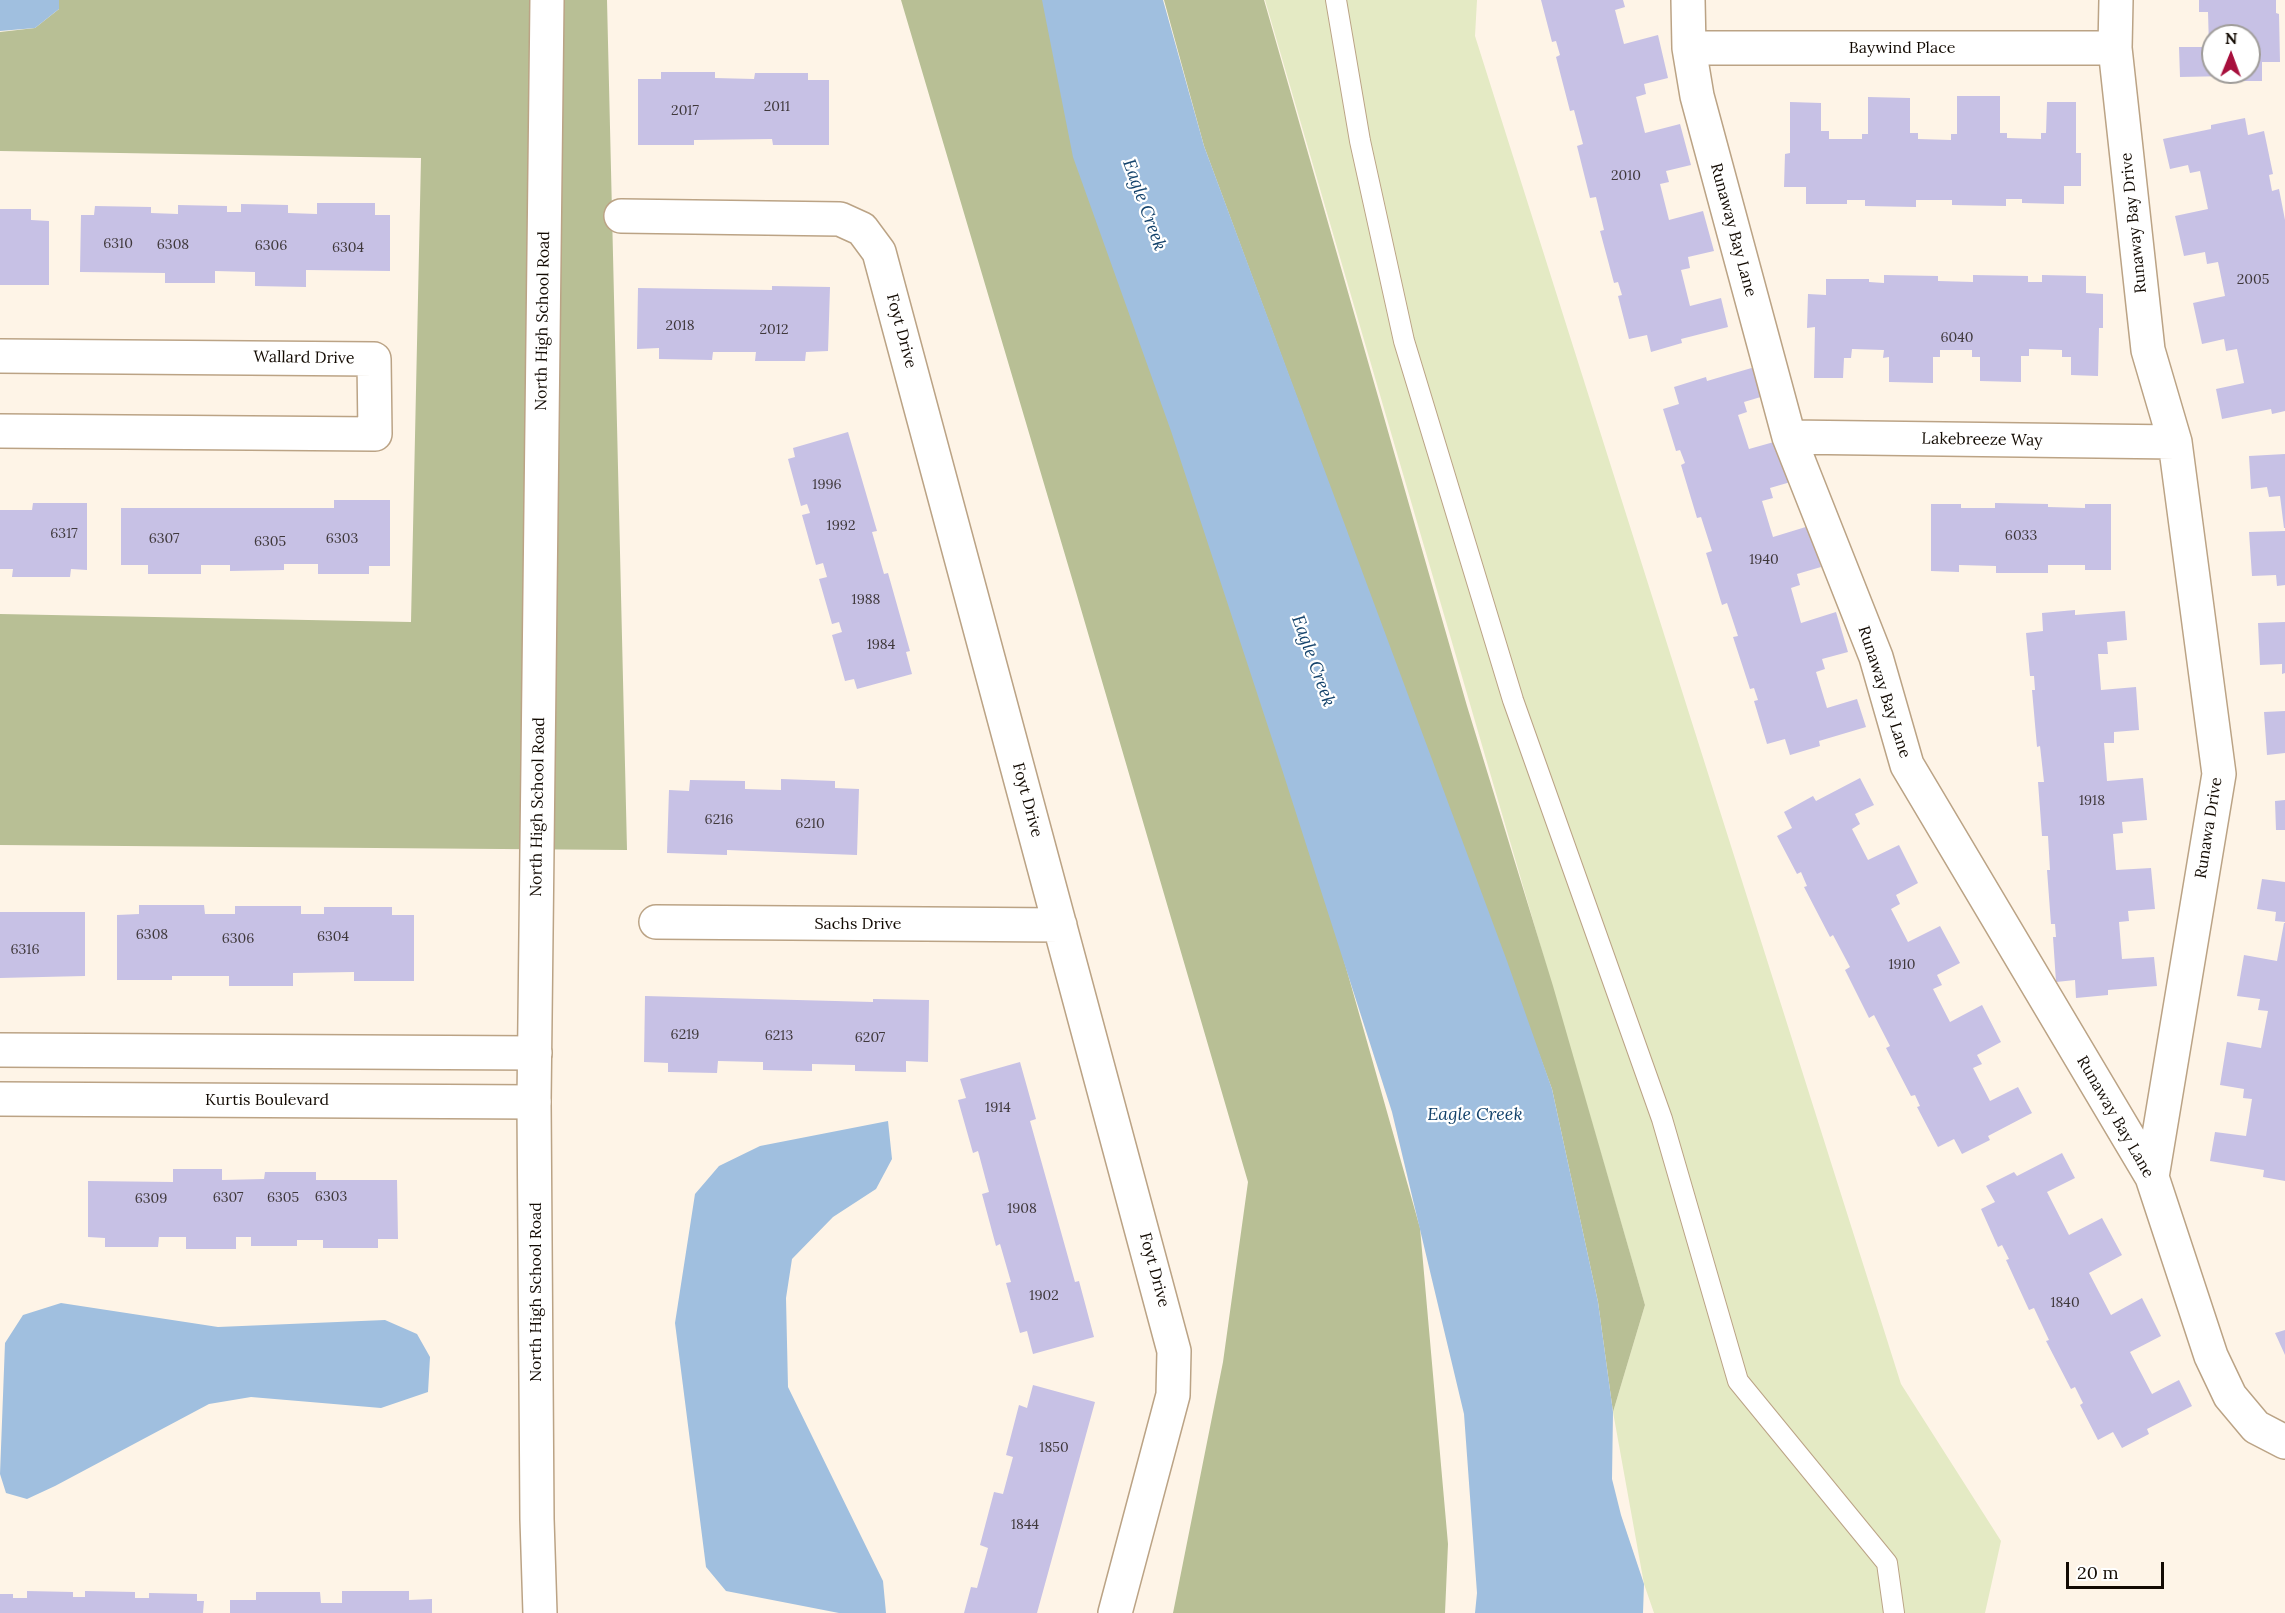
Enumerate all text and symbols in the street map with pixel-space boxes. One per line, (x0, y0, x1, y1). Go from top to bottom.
north arrow (2201, 24, 2261, 84)
text: N (2225, 28, 2238, 48)
street label: Baywind Place (1849, 38, 1955, 58)
house number: 2011 (764, 99, 790, 115)
house number: 2017 (671, 103, 699, 119)
street label: Runaway Bay Drive (2117, 152, 2151, 294)
water label: Eagle Creek (1117, 156, 1171, 254)
street label: Runaway Bay Lane (1706, 161, 1760, 299)
house number: 2010 (1611, 168, 1641, 184)
street label: North High School Road (532, 231, 554, 411)
house number: 6310 (103, 236, 133, 252)
house number: 6308 (157, 237, 189, 253)
house number: 6306 (255, 238, 287, 254)
house number: 6304 (332, 240, 364, 256)
house number: 2005 (2237, 272, 2269, 288)
street label: Foyt Drive (882, 291, 920, 371)
house number: 2018 (665, 318, 695, 334)
house number: 2012 (760, 322, 788, 338)
house number: 6040 (1940, 330, 1974, 346)
street label: Wallard Drive (253, 348, 355, 368)
street label: Lakebreeze Way (1921, 429, 2043, 451)
house number: 1996 (812, 477, 842, 493)
house number: 1992 (827, 518, 855, 534)
house number: 6317 (50, 526, 78, 542)
house number: 6033 (2005, 528, 2037, 544)
house number: 6307 (149, 531, 179, 547)
house number: 6303 (326, 531, 358, 547)
house number: 6305 (254, 534, 286, 550)
house number: 1940 (1749, 552, 1779, 568)
house number: 1988 (852, 592, 880, 608)
water label: Eagle Creek (1286, 612, 1340, 710)
street label: Runaway Bay Lane (1854, 624, 1914, 760)
house number: 1984 (867, 637, 895, 653)
street label: North High School Road (527, 717, 549, 897)
street label: Foyt Drive (1008, 760, 1046, 840)
street label: Runawa Drive (2192, 776, 2226, 880)
house number: 1918 (2079, 793, 2105, 809)
house number: 6216 (705, 812, 733, 828)
house number: 6210 (795, 816, 825, 832)
street label: Sachs Drive (814, 914, 902, 934)
house number: 6308 (136, 927, 168, 943)
house number: 6304 (317, 929, 349, 945)
house number: 6306 (222, 931, 254, 947)
house number: 6316 (10, 942, 40, 958)
house number: 1910 (1889, 957, 1915, 973)
house number: 6219 (671, 1027, 699, 1043)
house number: 6213 (765, 1028, 793, 1044)
house number: 6207 (855, 1030, 885, 1046)
street label: Runaway Bay Lane (2072, 1053, 2158, 1181)
street label: Kurtis Boulevard (205, 1090, 329, 1110)
house number: 1914 (985, 1100, 1011, 1116)
water label: Eagle Creek (1427, 1104, 1523, 1126)
house number: 6303 (315, 1189, 347, 1205)
house number: 6307 (213, 1190, 243, 1206)
house number: 6305 (267, 1190, 299, 1206)
house number: 6309 (135, 1191, 167, 1207)
house number: 1908 (1007, 1201, 1037, 1217)
street label: North High School Road (526, 1202, 546, 1382)
street label: Foyt Drive (1135, 1230, 1173, 1310)
house number: 1902 (1029, 1288, 1059, 1304)
house number: 1840 (2050, 1295, 2080, 1311)
house number: 1850 (1039, 1440, 1069, 1456)
house number: 1844 (1011, 1517, 1039, 1533)
scale bar (2069, 1550, 2166, 1588)
text: 20 m (2077, 1561, 2119, 1584)

